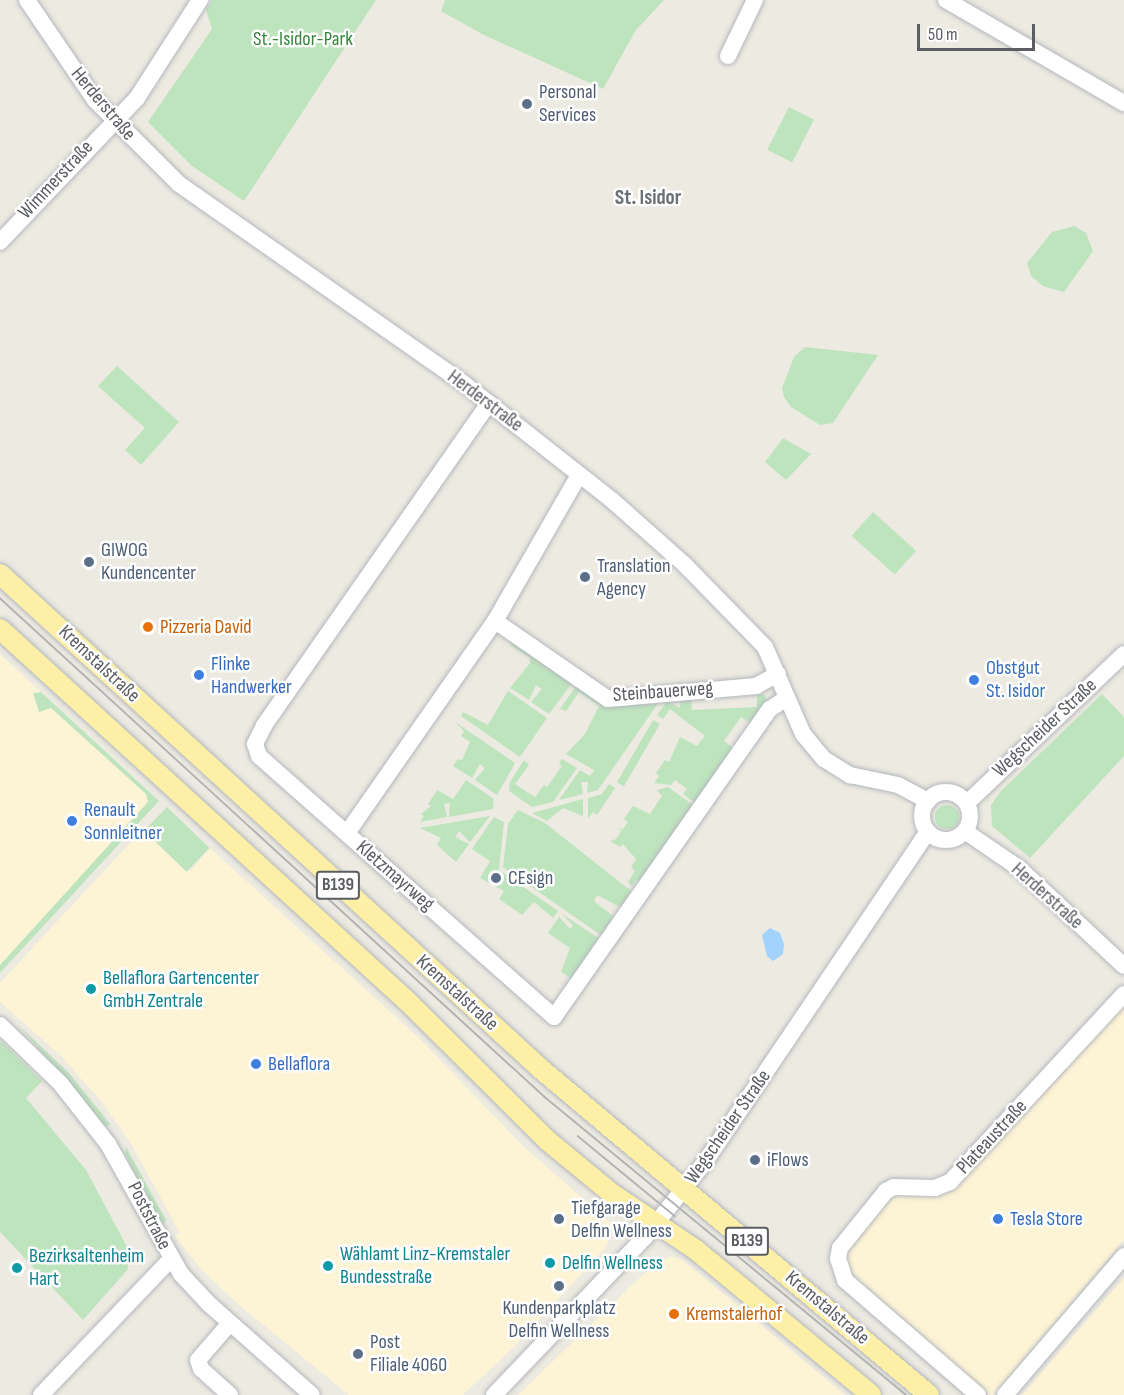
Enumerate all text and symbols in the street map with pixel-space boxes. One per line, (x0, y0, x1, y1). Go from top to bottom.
scale bar (920, 12, 1038, 50)
text: 50 m (928, 24, 958, 45)
park label: St.-Isidor-Park (253, 27, 353, 51)
street label: Herderstraße (65, 62, 141, 146)
place label: Personal Services (539, 80, 596, 127)
marker: Personal Services (520, 97, 534, 111)
street label: Wimmerstraße (14, 136, 98, 224)
district label: St. Isidor (615, 185, 681, 211)
street label: Herderstraße (443, 365, 527, 437)
place label: GIWOG Kundencenter (101, 538, 196, 585)
place label: Translation Agency (597, 554, 671, 601)
marker: GIWOG Kundencenter (82, 555, 96, 569)
marker: Translation Agency (578, 570, 592, 584)
place label: Pizzeria David (160, 615, 252, 639)
street label: Kremstalstraße (53, 620, 145, 708)
marker: Pizzeria David (141, 620, 155, 634)
place label: Flinke Handwerker (211, 652, 292, 699)
place label: Obstgut St. Isidor (986, 656, 1045, 703)
marker: Flinke Handwerker (192, 668, 206, 682)
marker: Obstgut St. Isidor (967, 673, 981, 687)
street label: Wegscheider Straße (988, 674, 1102, 782)
street label: Steinbauerweg (612, 677, 714, 707)
place label: Renault Sonnleitner (84, 798, 162, 845)
marker: Renault Sonnleitner (65, 814, 79, 828)
street label: Kletzmayrweg (351, 836, 439, 916)
street label: Herderstraße (1006, 858, 1088, 934)
place label: CEsign (508, 866, 553, 890)
road number: B139 (316, 870, 360, 900)
marker: CEsign (489, 871, 503, 885)
street label: Kremstalstraße (411, 950, 503, 1036)
place label: Bellaflora Gartencenter GmbH Zentrale (103, 966, 259, 1013)
marker: Bellaflora Gartencenter GmbH Zentrale (84, 982, 98, 996)
place label: Bellaflora (268, 1052, 330, 1076)
marker: Bellaflora (249, 1057, 263, 1071)
street label: Wegscheider Straße (680, 1065, 776, 1189)
street label: Plateaustraße (952, 1095, 1032, 1179)
place label: iFlows (767, 1148, 809, 1172)
marker: iFlows (748, 1153, 762, 1167)
street label: Poststraße (122, 1178, 176, 1254)
place label: Tiefgarage Delfin Wellness (571, 1196, 672, 1243)
place label: Tesla Store (1010, 1207, 1083, 1231)
marker: Tiefgarage Delfin Wellness (552, 1212, 566, 1226)
marker: Tesla Store (991, 1212, 1005, 1226)
road number: B139 (724, 1226, 770, 1256)
place label: Wählamt Linz-Kremstaler Bundesstraße (340, 1242, 510, 1289)
place label: Bezirksaltenheim Hart (29, 1244, 144, 1291)
place label: Delfin Wellness (562, 1251, 663, 1275)
marker: Delfin Wellness (543, 1256, 557, 1270)
marker: Wählamt Linz-Kremstaler Bundesstraße (321, 1259, 335, 1273)
marker: Bezirksaltenheim Hart (10, 1261, 24, 1275)
street label: Kremstalstraße (780, 1266, 874, 1350)
marker: Kundenparkplatz Delfin Wellness (552, 1279, 566, 1293)
place label: Kundenparkplatz Delfin Wellness (502, 1296, 616, 1343)
place label: Kremstalerhof (686, 1302, 782, 1326)
marker: Kremstalerhof (667, 1307, 681, 1321)
place label: Post Filiale 4060 (370, 1330, 447, 1377)
marker: Post Filiale 4060 (351, 1347, 365, 1361)

